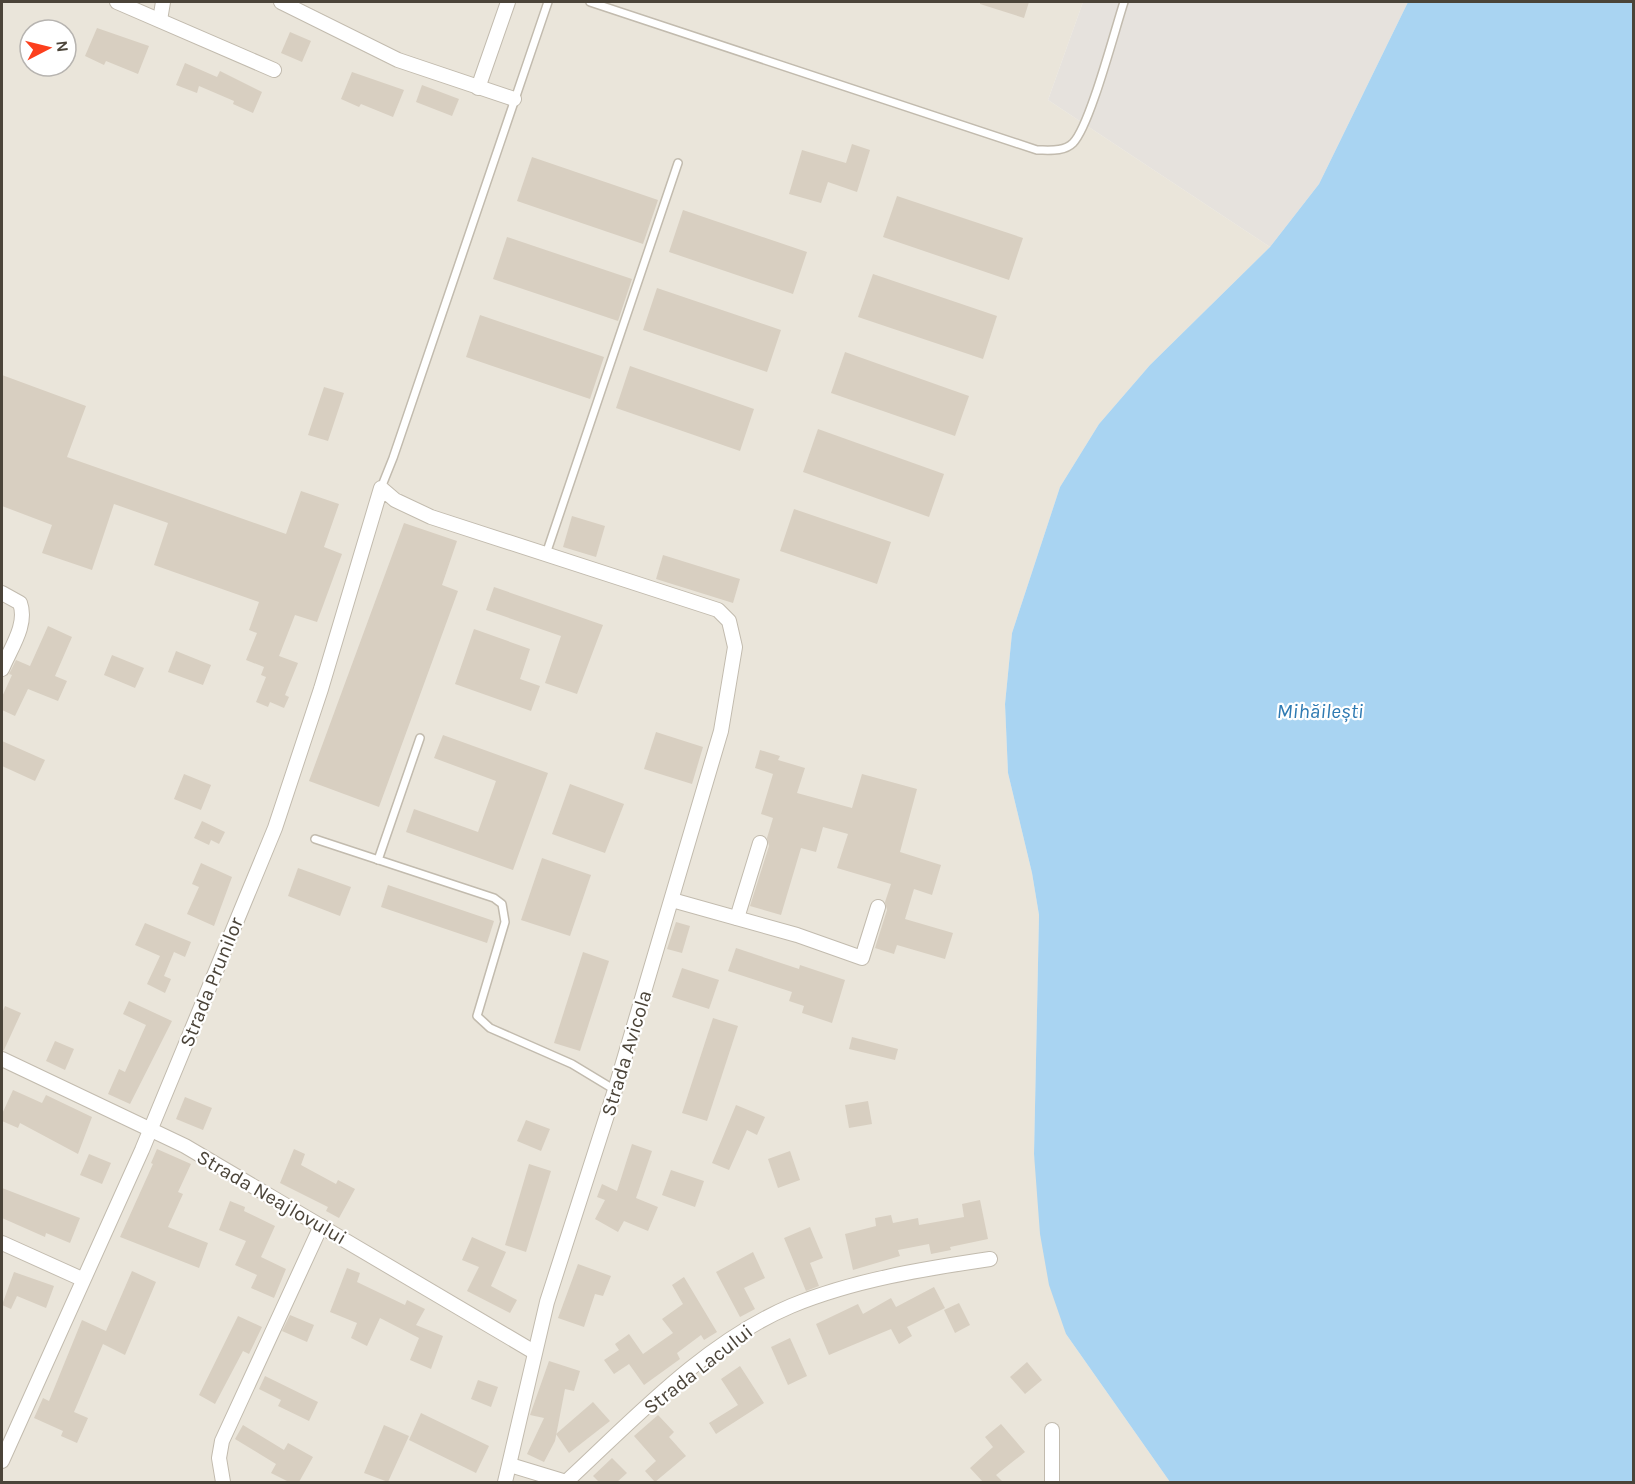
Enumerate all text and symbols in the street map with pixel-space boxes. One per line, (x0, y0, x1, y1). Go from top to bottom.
north arrow (18, 18, 78, 78)
text: N (52, 39, 73, 53)
water label: Mihăilești (1276, 699, 1364, 723)
street label: Strada Prunilor (175, 913, 248, 1050)
street label: Strada Avicola (596, 987, 657, 1119)
street label: Strada Neajlovului (193, 1145, 351, 1250)
street label: Strada Lacului (639, 1320, 757, 1419)

